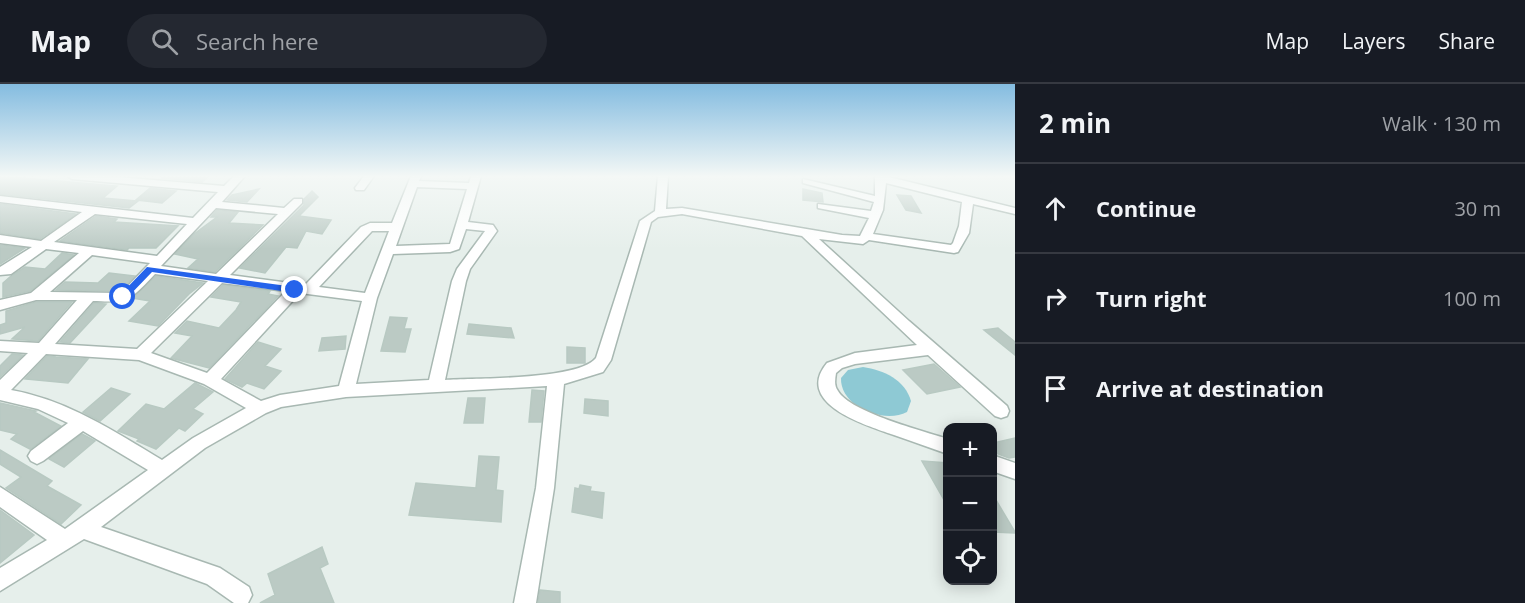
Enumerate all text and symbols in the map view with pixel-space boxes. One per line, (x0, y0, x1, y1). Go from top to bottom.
search box (127, 14, 547, 68)
text: Map (30, 22, 91, 60)
icon: search (148, 25, 181, 58)
text: Search here (196, 26, 319, 56)
text: Map (1266, 27, 1309, 55)
text: Layers (1342, 27, 1406, 55)
text: Share (1439, 27, 1495, 55)
text: 2 min (1039, 105, 1111, 141)
text: Walk · 130 m (1382, 110, 1501, 137)
icon: ahead (1039, 192, 1072, 225)
text: Continue (1096, 193, 1196, 223)
text: 30 m (1454, 195, 1501, 222)
route end (281, 276, 307, 302)
icon: right (1039, 282, 1072, 315)
route start (109, 283, 135, 309)
text: Turn right (1096, 283, 1207, 313)
text: 100 m (1443, 285, 1501, 312)
icon: arrive (1039, 372, 1072, 405)
text: Arrive at destination (1096, 373, 1324, 403)
map controls (943, 423, 997, 585)
button: + (943, 423, 997, 477)
button: − (943, 477, 997, 531)
button: locate (943, 531, 997, 585)

